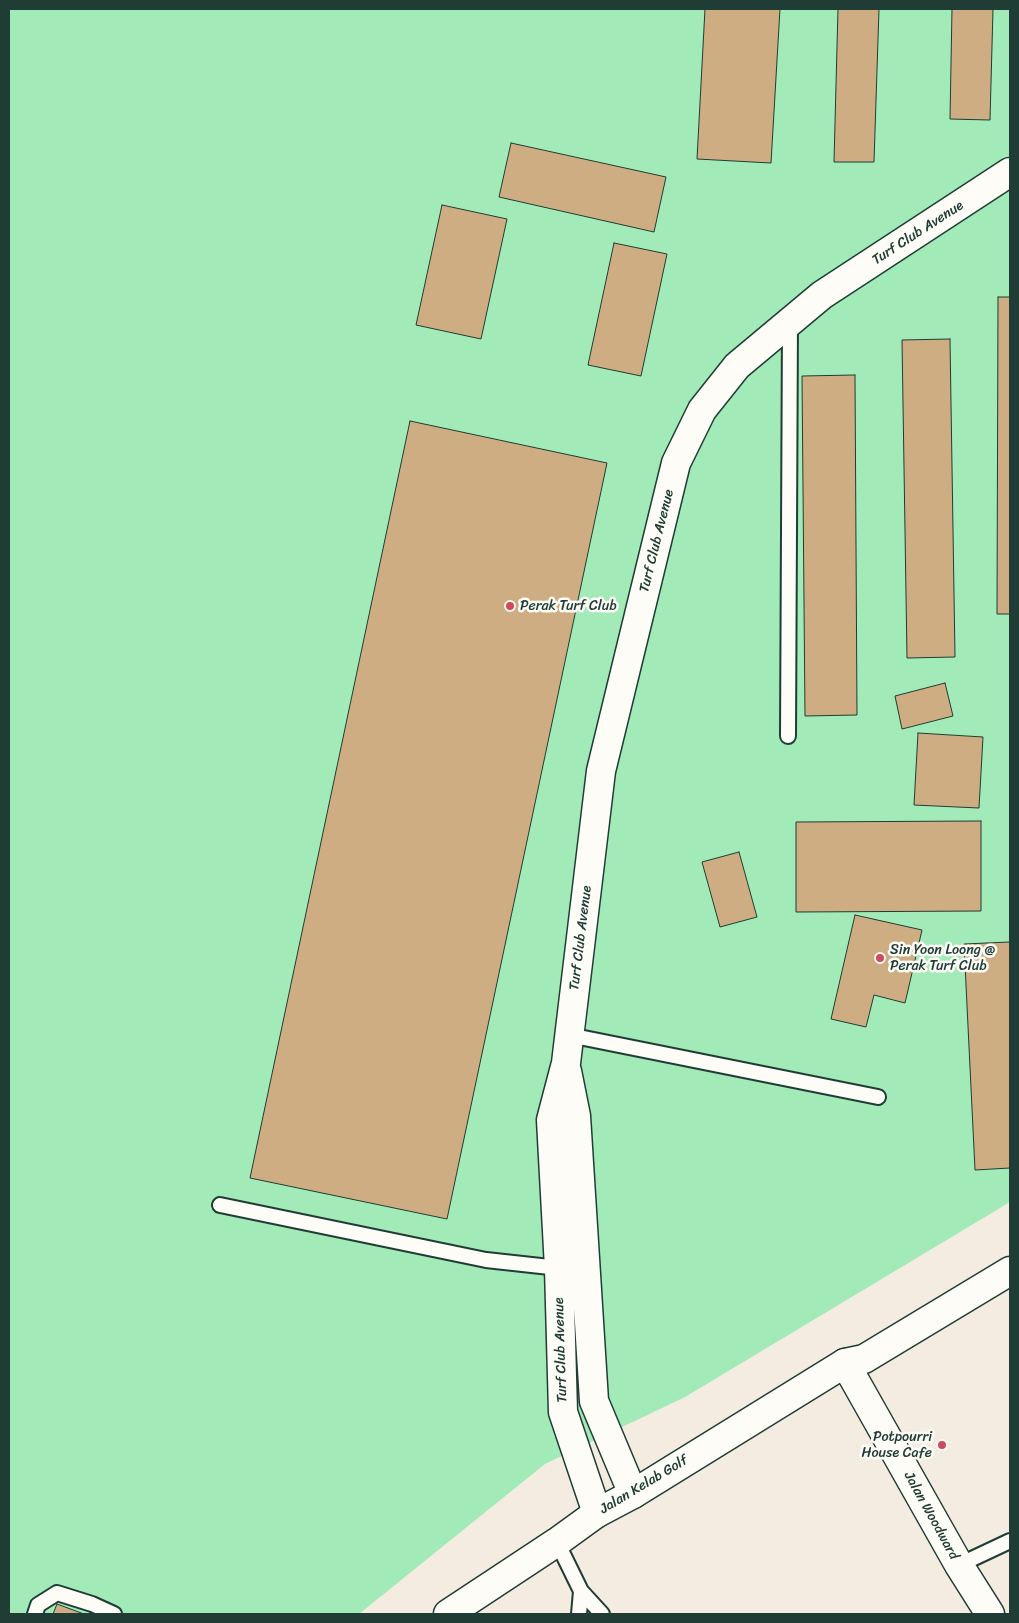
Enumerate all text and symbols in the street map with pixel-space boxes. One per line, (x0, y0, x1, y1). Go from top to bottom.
street label: Turf Club Avenue (869, 197, 967, 269)
street label: Turf Club Avenue (636, 488, 678, 594)
place label: Perak Turf Club (520, 598, 617, 614)
marker: Perak Turf Club (504, 600, 516, 612)
street label: Turf Club Avenue (566, 885, 596, 991)
place label: Sin Yoon Loong @ Perak Turf Club (890, 942, 995, 974)
marker: Sin Yoon Loong @ Perak Turf Club (874, 952, 886, 964)
street label: Turf Club Avenue (551, 1297, 571, 1403)
place label: Potpourri House Cafe (861, 1429, 932, 1461)
marker: Potpourri House Cafe (936, 1439, 948, 1451)
street label: Jalan Kelab Golf (597, 1452, 691, 1518)
street label: Jalan Woodward (900, 1469, 962, 1563)

